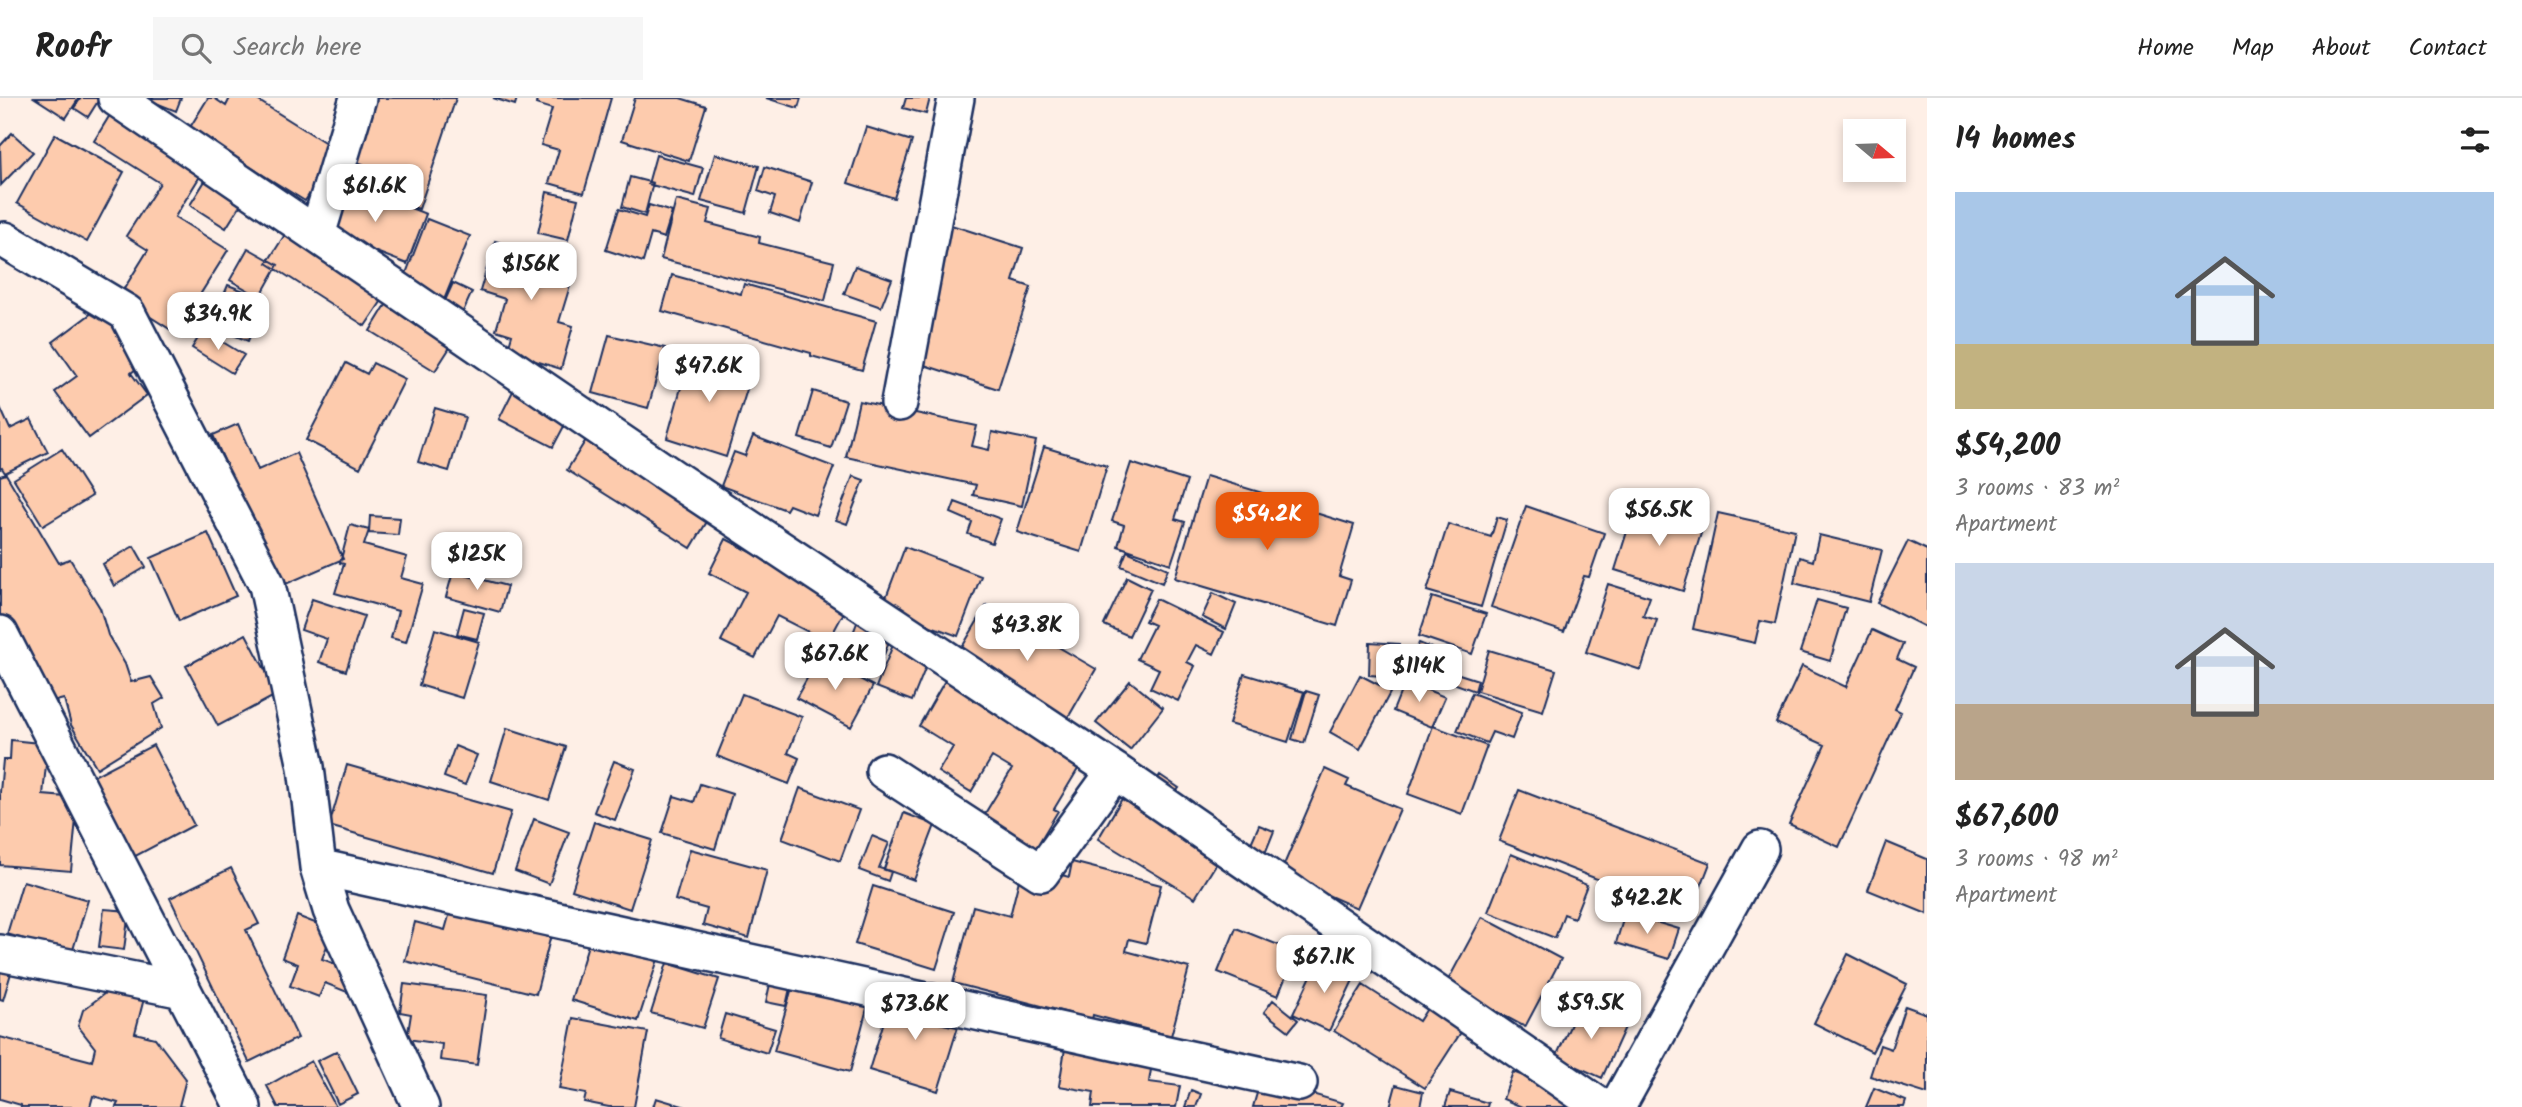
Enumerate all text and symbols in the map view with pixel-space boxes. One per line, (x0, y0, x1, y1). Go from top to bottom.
search box (153, 17, 643, 80)
text: Roofr (35, 22, 111, 75)
text: Search here (233, 27, 361, 69)
icon: search (177, 29, 215, 67)
text: Home (2137, 29, 2194, 68)
text: Map (2232, 29, 2274, 68)
text: About (2312, 29, 2370, 68)
text: Contact (2408, 29, 2487, 68)
text: 14 homes (1955, 116, 2076, 164)
north arrow (1843, 119, 1906, 182)
map controls (1843, 119, 1906, 182)
icon: filters (2456, 121, 2494, 159)
pin: $61.6K (318, 164, 432, 224)
text: $61.6K (343, 169, 407, 205)
icon: home (2162, 238, 2288, 364)
pin: $156K (482, 242, 580, 302)
text: $156K (502, 247, 560, 283)
pin: $34.9K (161, 292, 275, 352)
text: $34.9K (183, 297, 253, 333)
pin: $47.6K (652, 344, 766, 404)
text: $47.6K (675, 349, 743, 385)
text: $54,200 (1955, 423, 2060, 471)
text: 3 rooms · 83 m² (1955, 471, 2119, 507)
pin: $56.5K (1602, 489, 1716, 548)
pin: $54.2K (1210, 492, 1324, 552)
text: $56.5K (1625, 493, 1693, 529)
text: $54.2K (1232, 497, 1302, 533)
text: Apartment (1955, 507, 2057, 543)
pin: $125K (428, 532, 526, 592)
text: $125K (447, 537, 507, 573)
pin: $43.8K (970, 603, 1084, 663)
text: $43.8K (991, 608, 1063, 644)
icon: home (2162, 609, 2288, 735)
pin: $67.6K (778, 632, 892, 692)
text: $67.6K (801, 637, 869, 673)
pin: $114K (1370, 644, 1468, 704)
text: $114K (1392, 649, 1446, 685)
text: $67,600 (1955, 794, 2058, 842)
text: 3 rooms · 98 m² (1955, 842, 2118, 878)
pin: $42.2K (1590, 876, 1704, 936)
text: Apartment (1955, 878, 2057, 914)
text: $42.2K (1611, 881, 1683, 917)
pin: $67.1K (1267, 936, 1381, 995)
text: $67.1K (1292, 940, 1356, 976)
pin: $73.6K (858, 982, 972, 1042)
pin: $59.5K (1534, 982, 1648, 1041)
text: $59.5K (1557, 986, 1625, 1022)
text: $73.6K (881, 987, 949, 1023)

